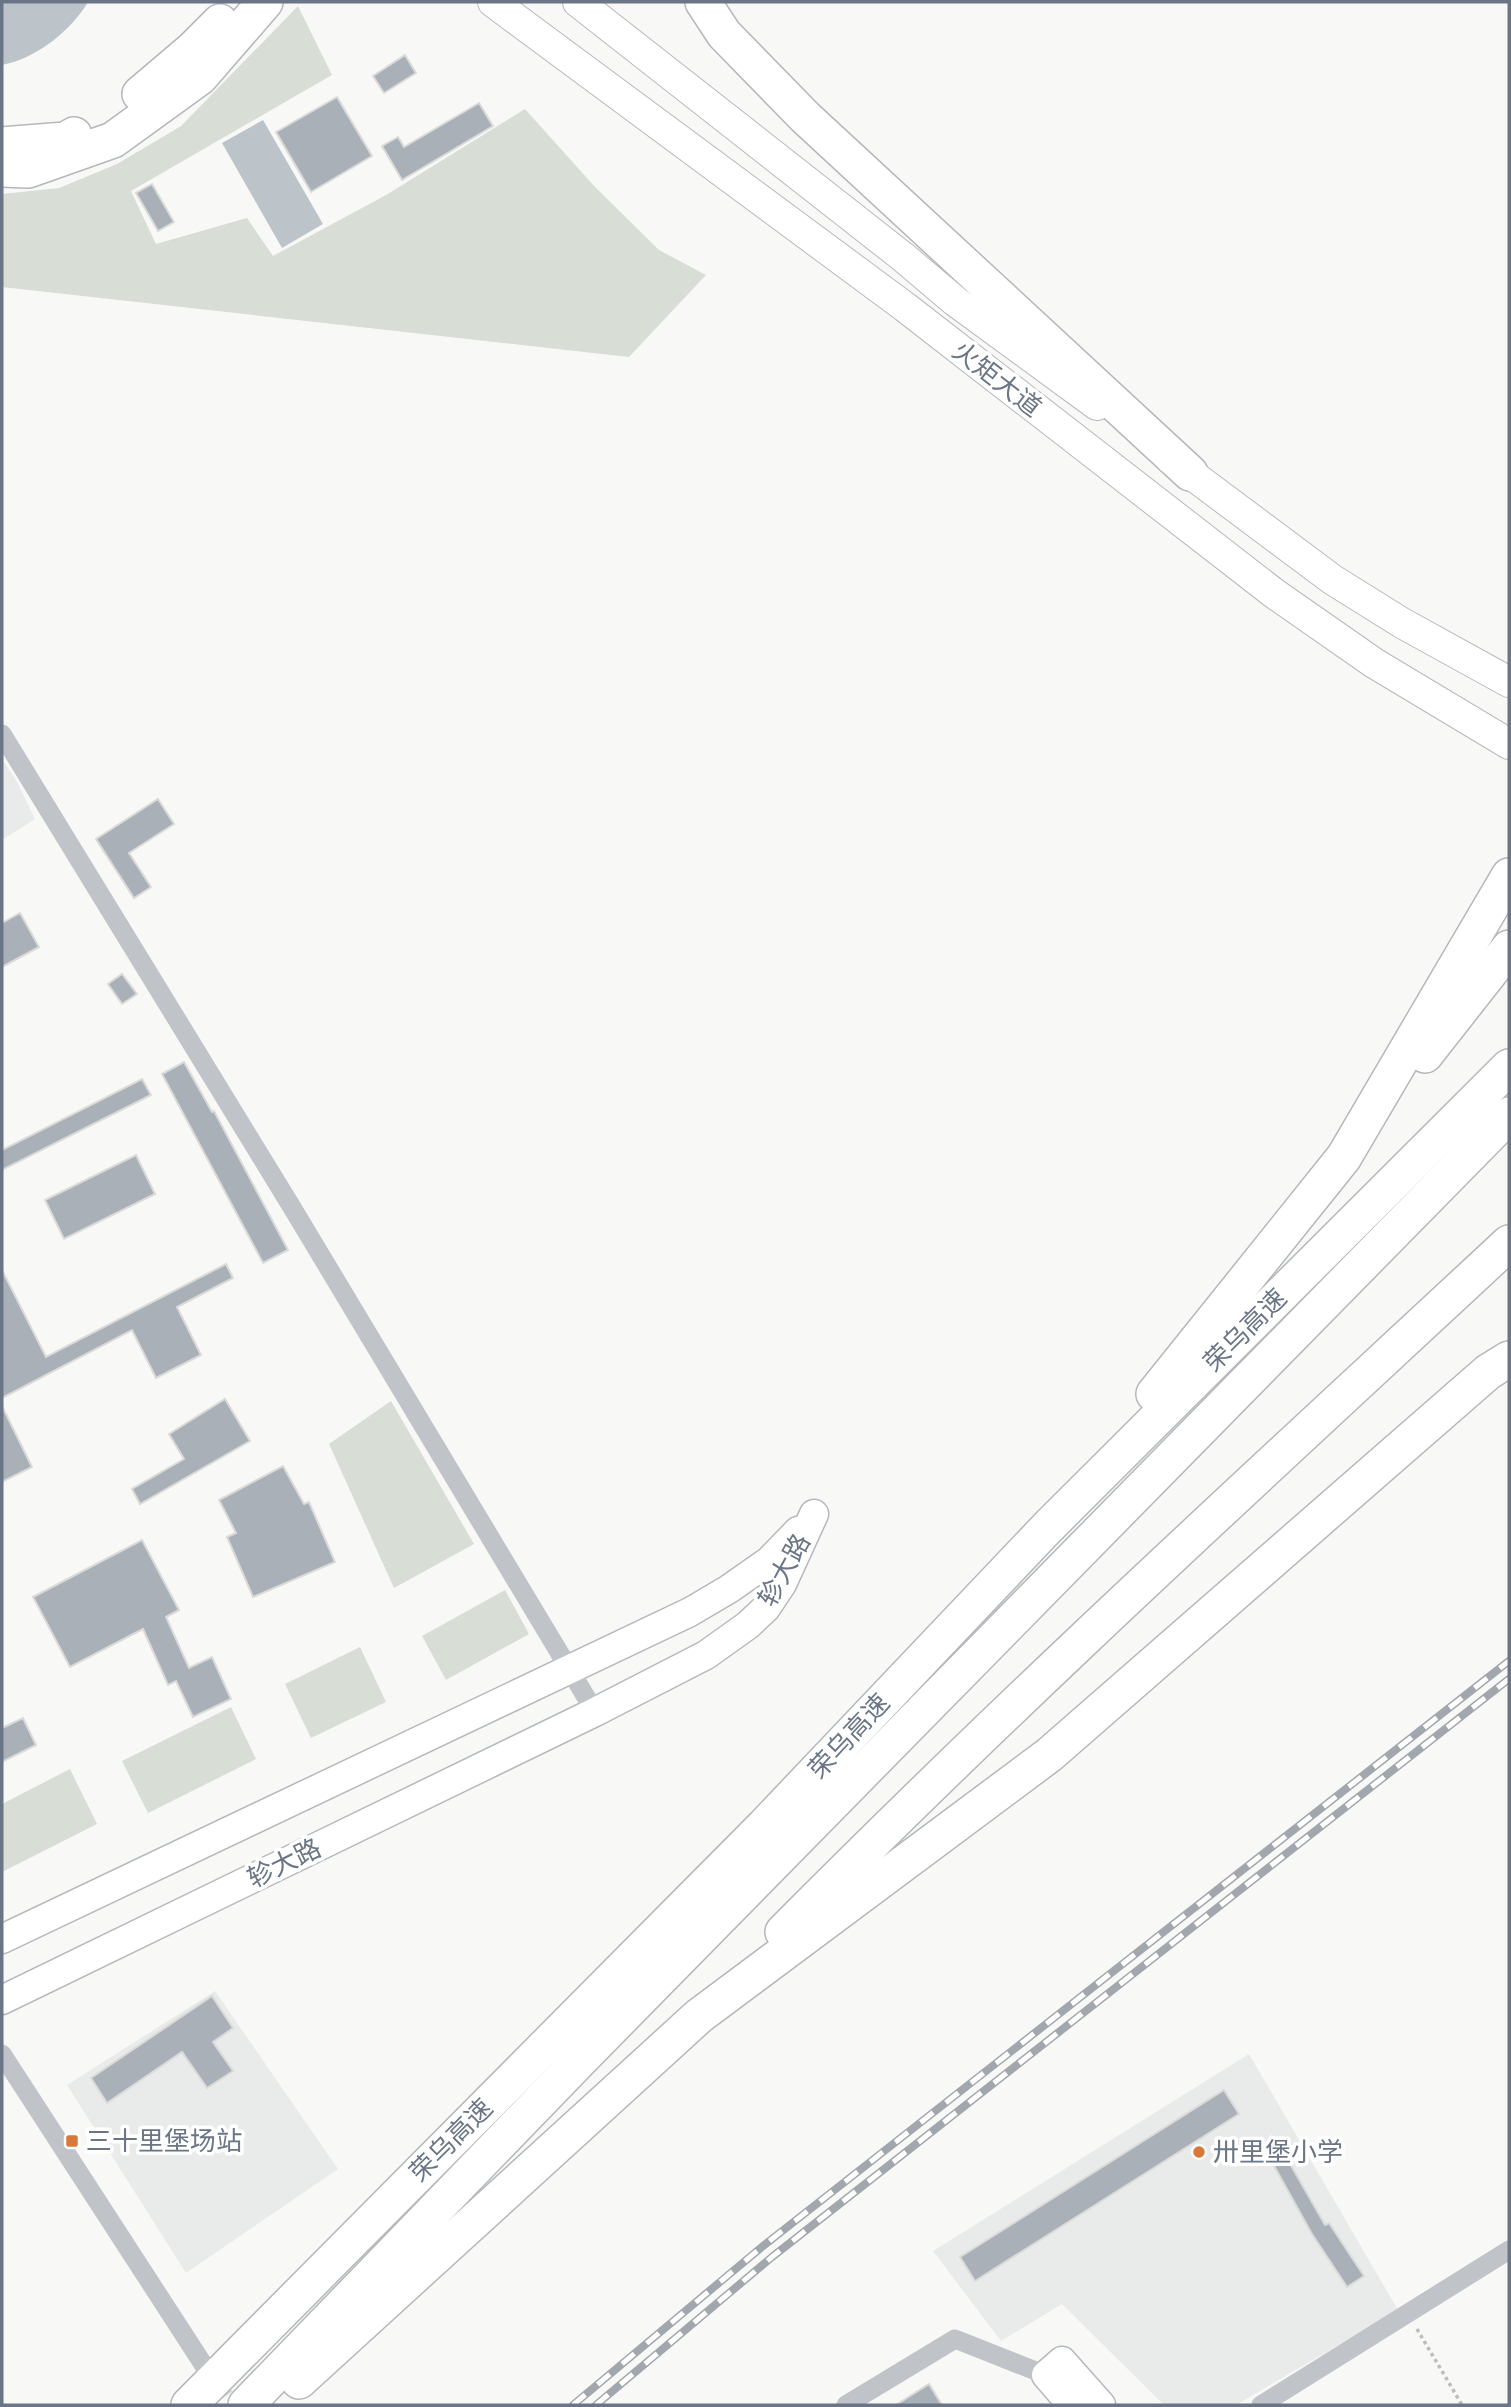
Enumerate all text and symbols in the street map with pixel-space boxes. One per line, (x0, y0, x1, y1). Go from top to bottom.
street label: 火矩大道 (944, 331, 1050, 426)
street label: 荣乌高速 (1194, 1279, 1295, 1380)
street label: 轸大路 (748, 1526, 820, 1613)
street label: 荣乌高速 (799, 1684, 898, 1787)
street label: 轸大路 (240, 1828, 327, 1897)
street label: 荣乌高速 (400, 2089, 501, 2190)
place label: 三十里堡场站 (86, 2121, 242, 2160)
place label: 卅里堡小学 (1213, 2132, 1343, 2171)
marker: 三十里堡场站 (64, 2133, 80, 2149)
marker: 卅里堡小学 (1191, 2144, 1207, 2160)

